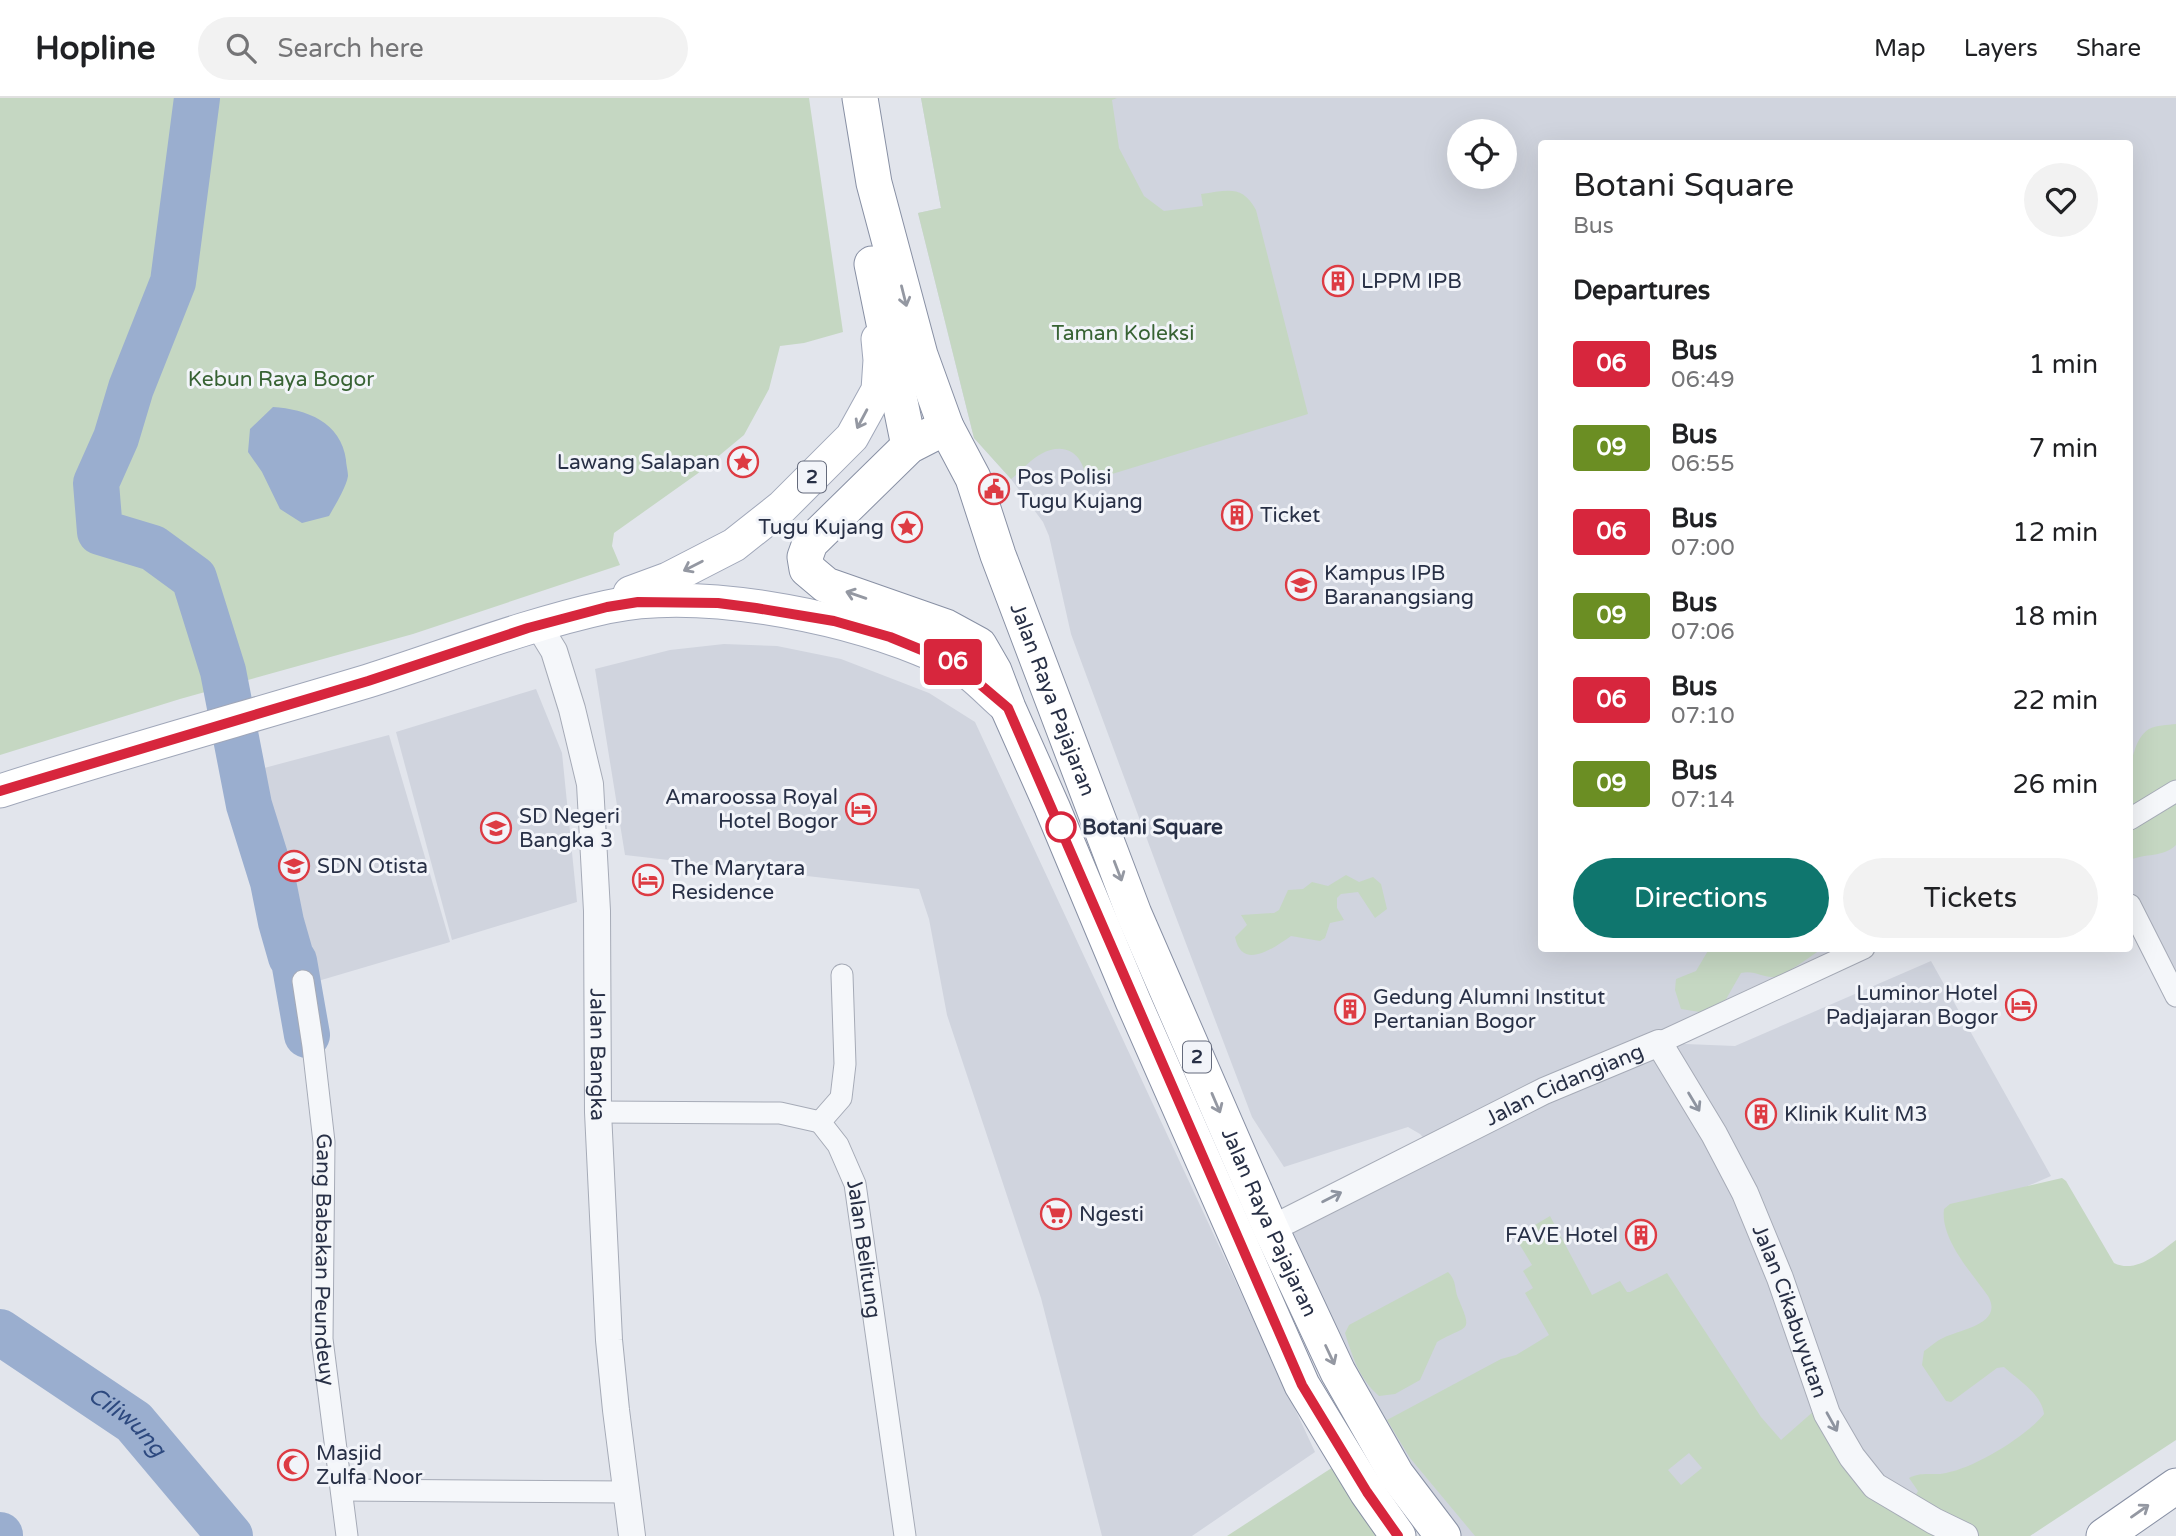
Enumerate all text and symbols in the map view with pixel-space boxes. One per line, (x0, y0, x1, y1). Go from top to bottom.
search box (198, 17, 688, 80)
text: Hopline (35, 29, 156, 68)
icon: search (222, 29, 260, 67)
text: Search here (278, 33, 424, 64)
text: Map (1874, 34, 1926, 63)
text: Layers (1964, 34, 2038, 63)
text: Share (2076, 34, 2141, 63)
map controls (1447, 119, 1517, 189)
button: locate (1447, 119, 1517, 189)
button: heart (2024, 163, 2098, 237)
text: Botani Square (1573, 166, 1794, 205)
text: Bus (1573, 212, 1614, 240)
building icon: LPPM IPB (1321, 264, 1355, 298)
place label: LPPM IPB (1361, 269, 1462, 294)
text: Departures (1573, 275, 1710, 306)
one-way arrow (898, 284, 911, 307)
park label: Taman Koleksi (1052, 321, 1194, 346)
text: Bus (1671, 335, 1717, 366)
text: 06 (1596, 349, 1627, 378)
text: 1 min (2029, 349, 2098, 380)
text: 06:49 (1671, 366, 1735, 394)
park label: Kebun Raya Bogor (188, 367, 374, 392)
one-way arrow (855, 408, 869, 429)
text: Bus (1671, 419, 1717, 450)
text: 09 (1596, 433, 1627, 462)
text: 7 min (2029, 433, 2098, 464)
place icon: Lawang Salapan (726, 445, 760, 479)
place label: Lawang Salapan (557, 450, 720, 475)
text: 06:55 (1671, 450, 1735, 478)
road number: 2 (798, 462, 826, 492)
place label: Pos Polisi Tugu Kujang (1017, 465, 1143, 514)
public building icon: Pos Polisi Tugu Kujang (977, 472, 1011, 506)
building icon: Ticket (1220, 498, 1254, 532)
place label: Ticket (1260, 503, 1320, 528)
text: Bus (1671, 503, 1717, 534)
place icon: Tugu Kujang (890, 510, 924, 544)
place label: Tugu Kujang (758, 515, 884, 540)
text: 06 (1596, 517, 1627, 546)
text: 12 min (2012, 517, 2098, 548)
text: 07:00 (1671, 534, 1735, 562)
one-way arrow (683, 560, 704, 574)
place label: Kampus IPB Baranangsiang (1324, 561, 1474, 610)
school or university icon: Kampus IPB Baranangsiang (1284, 568, 1318, 602)
text: Bus (1671, 587, 1717, 618)
one-way arrow (845, 588, 867, 600)
street label: Jalan Raya Pajajaran (1005, 600, 1101, 800)
text: 09 (1596, 601, 1627, 630)
text: 18 min (2012, 601, 2098, 632)
text: 07:06 (1671, 618, 1735, 646)
line badge: 06 (922, 639, 984, 685)
text: 06 (938, 647, 968, 676)
text: Bus (1671, 671, 1717, 702)
text: 06 (1596, 685, 1627, 714)
text: 22 min (2012, 685, 2098, 716)
text: 07:10 (1671, 702, 1735, 730)
text: Bus (1671, 755, 1717, 786)
text: 09 (1596, 769, 1627, 798)
text: 26 min (2012, 769, 2098, 800)
place label: Amaroossa Royal Hotel Bogor (665, 785, 838, 834)
text: 07:14 (1671, 786, 1735, 814)
hotel icon: Amaroossa Royal Hotel Bogor (844, 792, 878, 826)
place label: SD Negeri Bangka 3 (519, 804, 620, 853)
school or university icon: SD Negeri Bangka 3 (479, 811, 513, 845)
marker: Botani Square (1046, 812, 1076, 842)
place label: Botani Square (1082, 815, 1223, 840)
school or university icon: SDN Otista (277, 849, 311, 883)
place label: SDN Otista (317, 854, 428, 879)
place label: The Marytara Residence (671, 856, 805, 905)
button: Directions (1573, 858, 1829, 938)
button: Tickets (1843, 858, 2098, 938)
one-way arrow (1112, 860, 1125, 881)
hotel icon: The Marytara Residence (631, 863, 665, 897)
place label: Luminor Hotel Padjajaran Bogor (1826, 981, 1998, 1030)
place label: Gedung Alumni Institut Pertanian Bogor (1373, 985, 1605, 1034)
street label: Jalan Bangka (585, 988, 611, 1121)
hotel icon: Luminor Hotel Padjajaran Bogor (2004, 988, 2038, 1022)
building icon: Gedung Alumni Institut Pertanian Bogor (1333, 992, 1367, 1026)
street label: Jalan Cidangiang (1481, 1038, 1647, 1131)
road number: 2 (1183, 1042, 1211, 1072)
one-way arrow (1688, 1091, 1702, 1111)
one-way arrow (1210, 1092, 1223, 1113)
building icon: Klinik Kulit M3 (1744, 1097, 1778, 1131)
place label: Klinik Kulit M3 (1784, 1102, 1928, 1127)
street label: Jalan Raya Pajajaran (1216, 1124, 1323, 1321)
street label: Gang Babakan Peundeuy (309, 1132, 340, 1387)
street label: Jalan Belitung (841, 1174, 886, 1320)
one-way arrow (1321, 1190, 1342, 1204)
supermarket icon: Ngesti (1039, 1197, 1073, 1231)
place label: Ngesti (1079, 1202, 1144, 1227)
building icon: FAVE Hotel (1624, 1218, 1658, 1252)
street label: Jalan Cikabuyutan (1747, 1221, 1833, 1401)
place label: FAVE Hotel (1505, 1223, 1618, 1248)
one-way arrow (1324, 1344, 1337, 1365)
water label: Ciliwung (83, 1381, 172, 1464)
one-way arrow (1826, 1411, 1839, 1432)
place label: Masjid Zulfa Noor (316, 1441, 423, 1490)
mosque icon: Masjid Zulfa Noor (276, 1448, 310, 1482)
one-way arrow (2130, 1504, 2149, 1518)

